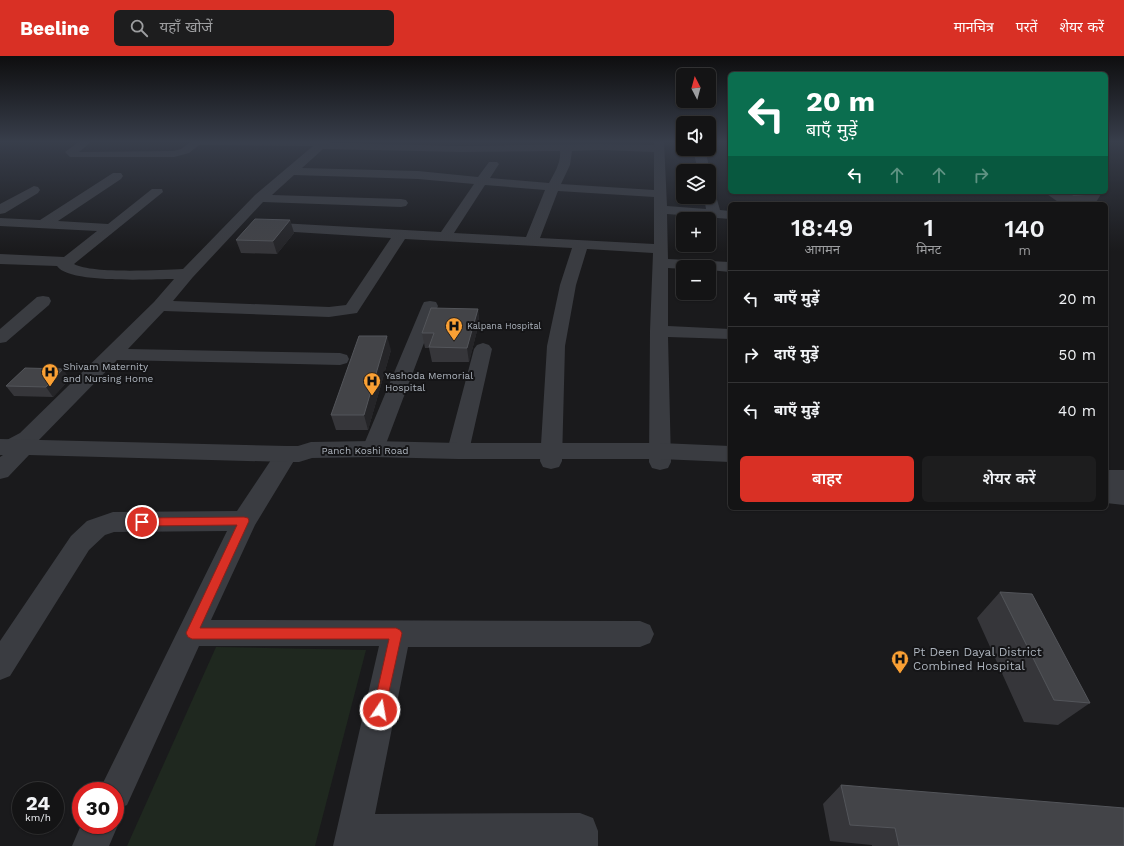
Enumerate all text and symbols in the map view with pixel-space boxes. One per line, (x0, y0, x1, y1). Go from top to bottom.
search box (114, 10, 394, 46)
text: Beeline (20, 17, 90, 40)
icon: search (128, 17, 150, 39)
text: यहाँ खोजें (160, 18, 212, 36)
text: मानचित्र (954, 19, 994, 35)
text: परतें (1016, 19, 1037, 35)
text: शेयर करें (1059, 19, 1104, 35)
north arrow (676, 68, 716, 108)
map controls (676, 68, 716, 300)
text: 20 m (806, 85, 875, 118)
icon: left (740, 88, 792, 140)
button: sound (676, 116, 716, 156)
text: बाएँ मुड़ें (806, 119, 857, 140)
button: layers (676, 164, 716, 204)
icon: left (844, 164, 866, 186)
icon: ahead (886, 164, 908, 186)
icon: ahead (928, 164, 950, 186)
icon: right (970, 164, 992, 186)
button: + (676, 212, 716, 252)
text: 18:49 (791, 214, 853, 242)
text: 1 (924, 214, 934, 242)
text: 140 (1004, 215, 1045, 243)
text: आगमन (804, 242, 840, 257)
text: मिनट (916, 242, 941, 257)
text: m (1018, 243, 1031, 258)
button: − (676, 260, 716, 300)
icon: left (740, 288, 762, 310)
text: बाएँ मुड़ें (774, 289, 819, 307)
text: 20 m (1059, 290, 1096, 308)
hospital icon: Kalpana Hospital (444, 316, 464, 341)
place label: Kalpana Hospital (467, 321, 541, 331)
icon: right (740, 344, 762, 366)
text: दाएँ मुड़ें (774, 345, 819, 363)
text: 50 m (1059, 346, 1096, 364)
place label: Shivam Maternity and Nursing Home (63, 361, 153, 384)
hospital icon: Shivam Maternity and Nursing Home (40, 362, 60, 387)
place label: Yashoda Memorial Hospital (385, 370, 473, 393)
hospital icon: Yashoda Memorial Hospital (362, 371, 382, 396)
icon: left (740, 400, 762, 422)
text: बाएँ मुड़ें (774, 401, 819, 419)
text: 40 m (1058, 402, 1096, 420)
street label: Panch Koshi Road (321, 445, 409, 456)
button: बाहर (740, 456, 914, 502)
button: शेयर करें (922, 456, 1096, 502)
pin (125, 505, 159, 539)
icon: arrive (131, 511, 153, 533)
place label: Pt Deen Dayal District Combined Hospital (913, 645, 1042, 673)
hospital icon: Pt Deen Dayal District Combined Hospital (890, 649, 910, 674)
position arrow (359, 689, 401, 731)
speed limit sign: 30 (72, 782, 124, 834)
text: 24 (26, 791, 50, 815)
text: km/h (25, 812, 51, 823)

